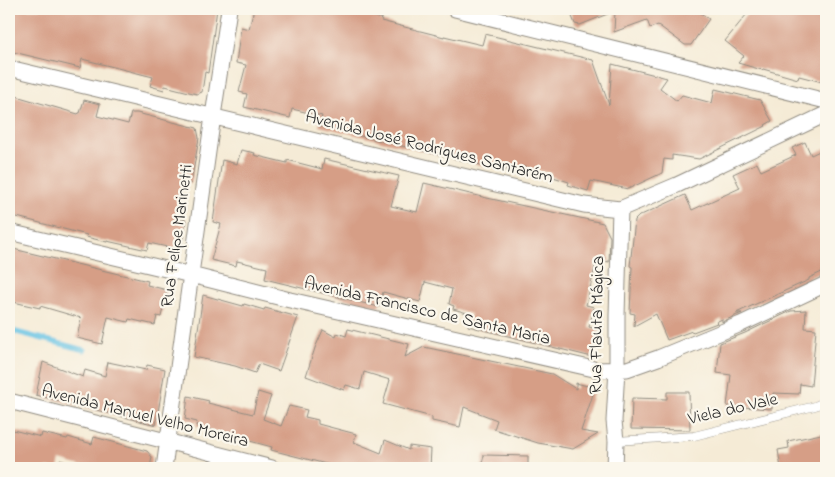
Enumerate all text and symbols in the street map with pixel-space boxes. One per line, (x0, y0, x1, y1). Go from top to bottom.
street label: Avenida José Rodrigues Santarém (302, 105, 556, 192)
street label: Rua Felipe Marinetti (155, 163, 201, 309)
street label: Rua Flauta Mágica (584, 256, 613, 394)
street label: Avenida Francisco de Santa Maria (301, 271, 553, 353)
street label: Avenida Manuel Velho Moreira (39, 379, 251, 455)
street label: Viela do Vale (685, 387, 781, 433)

